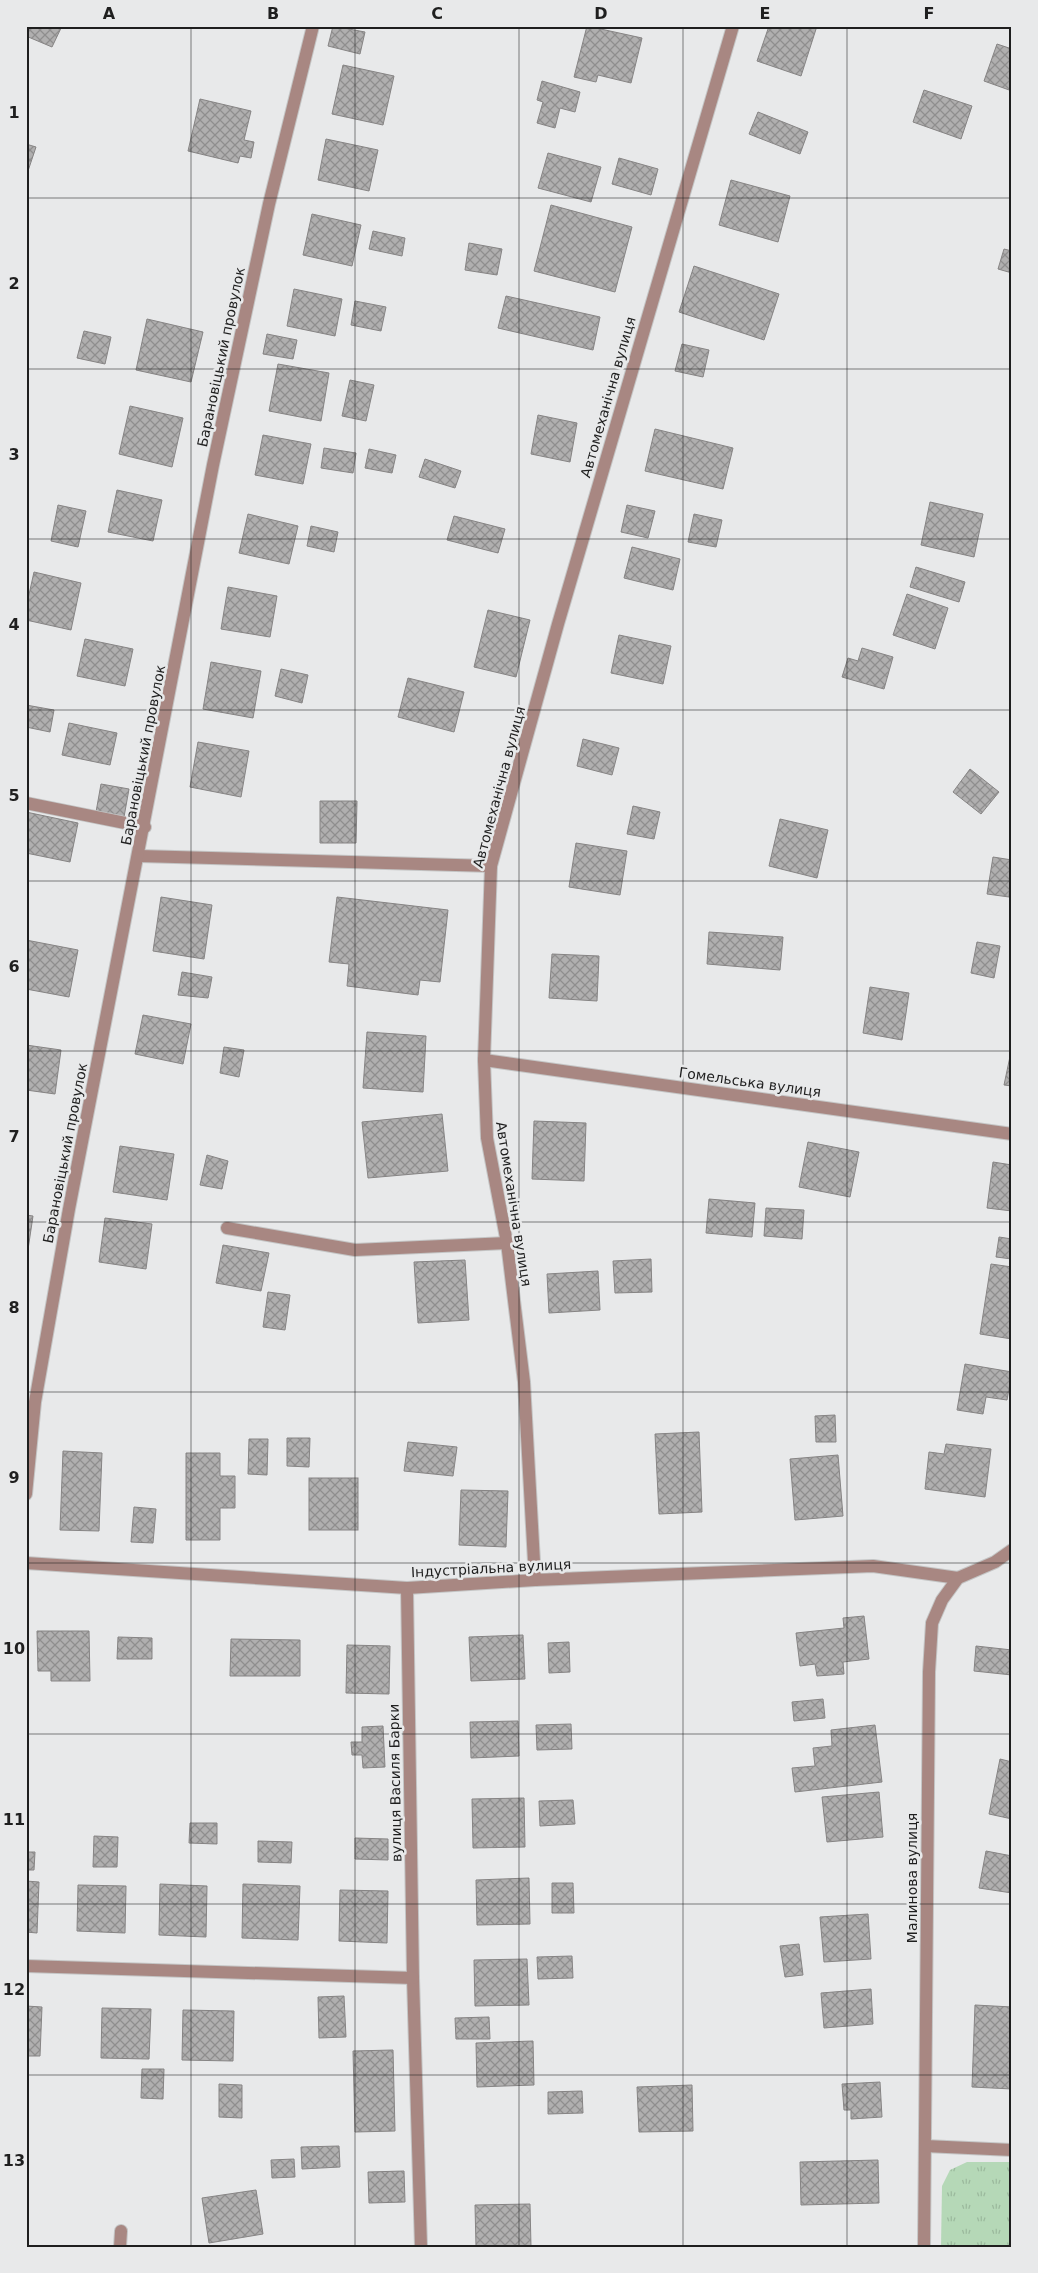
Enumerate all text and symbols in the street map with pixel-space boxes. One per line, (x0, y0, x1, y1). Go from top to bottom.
text: A (103, 4, 116, 23)
text: B (267, 4, 279, 23)
text: C (431, 4, 443, 23)
text: D (594, 4, 608, 23)
text: E (760, 4, 770, 23)
text: F (924, 4, 934, 23)
text: 1 (8, 103, 20, 122)
street label: Барановіцький провулок (194, 266, 248, 448)
text: 2 (8, 274, 20, 293)
street label: Автомеханічна вулиця (577, 315, 639, 479)
text: 3 (8, 445, 20, 464)
text: 4 (8, 615, 20, 634)
street label: Барановіцький провулок (118, 663, 168, 847)
street label: Автомеханічна вулиця (470, 704, 528, 870)
text: 5 (8, 786, 20, 805)
text: 6 (8, 957, 20, 976)
street label: Барановіцький провулок (40, 1061, 90, 1245)
street label: Гомельська вулиця (678, 1064, 822, 1100)
street label: Автомеханічна вулиця (493, 1120, 535, 1288)
text: 7 (8, 1127, 20, 1146)
text: 8 (8, 1298, 20, 1317)
text: 9 (8, 1468, 20, 1487)
street label: Індустріальна вулиця (411, 1556, 571, 1580)
text: 10 (3, 1639, 25, 1658)
street label: вулиця Василя Барки (386, 1704, 404, 1862)
text: 11 (3, 1810, 25, 1829)
street label: Малинова вулиця (904, 1813, 920, 1943)
text: 12 (3, 1980, 25, 1999)
text: 13 (3, 2151, 25, 2170)

